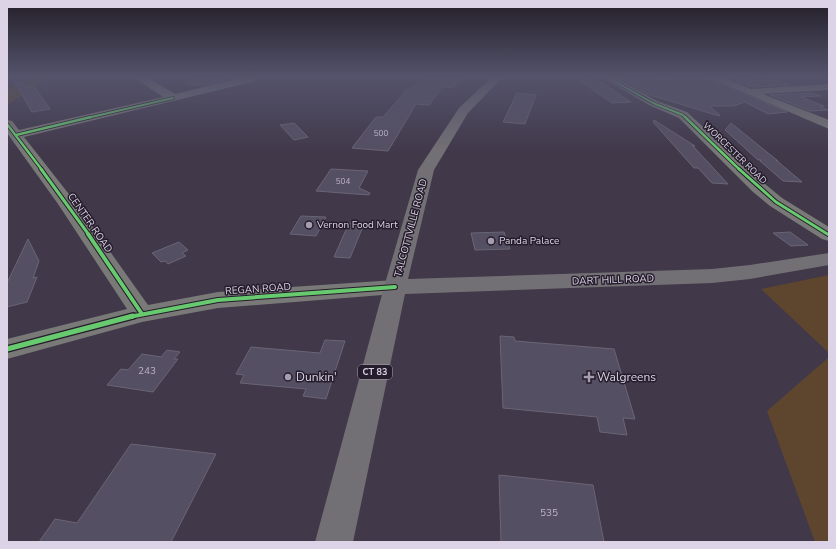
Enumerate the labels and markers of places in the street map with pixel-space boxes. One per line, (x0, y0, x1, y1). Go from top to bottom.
place label: Vernon Food Mart (316, 218, 398, 232)
marker: Vernon Food Mart (304, 220, 314, 230)
place label: Panda Palace (499, 234, 559, 248)
marker: Panda Palace (486, 236, 496, 246)
place label: Dunkin' (296, 369, 337, 385)
place label: Walgreens (597, 369, 656, 385)
marker: Dunkin' (283, 372, 293, 382)
marker: Walgreens (584, 372, 594, 382)

